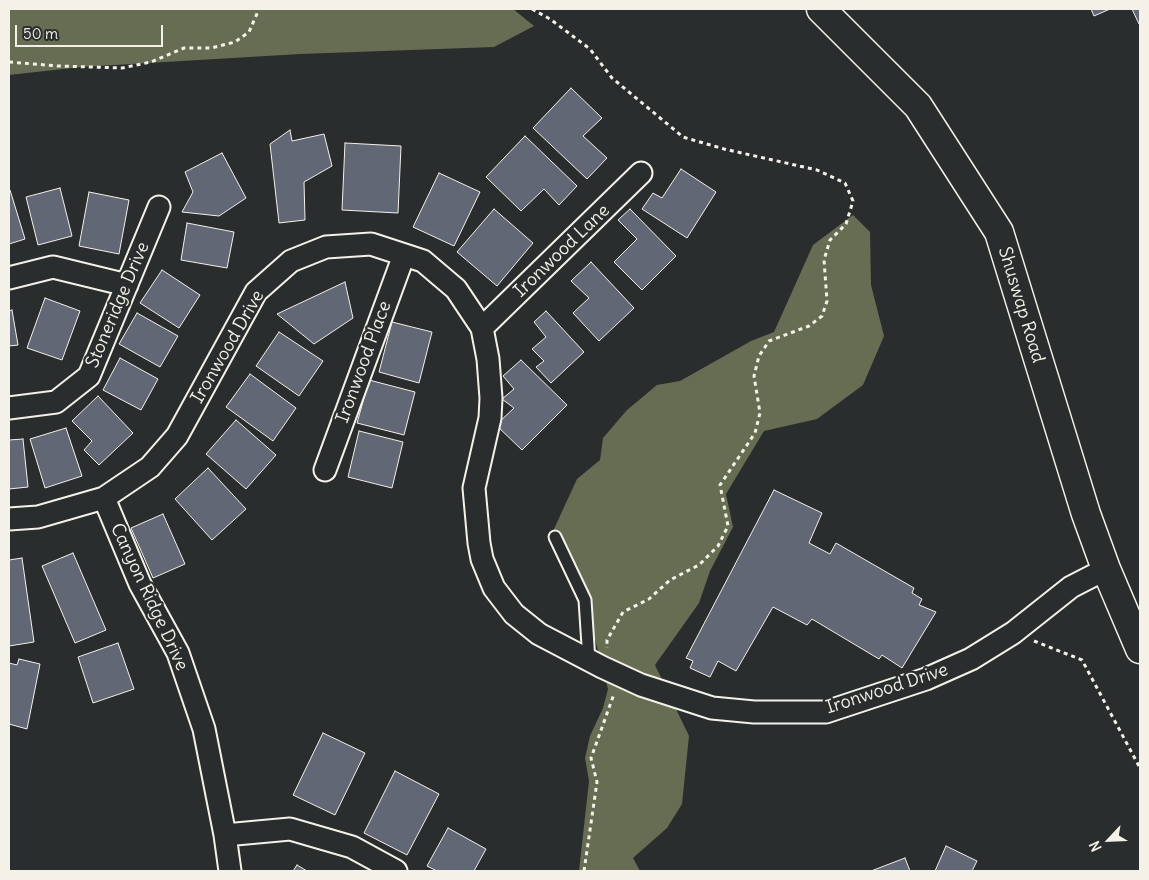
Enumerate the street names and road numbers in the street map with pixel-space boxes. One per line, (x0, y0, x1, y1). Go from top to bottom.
street label: Ironwood Lane (510, 200, 614, 302)
street label: Stoneridge Drive (82, 239, 154, 371)
street label: Shuswap Road (993, 244, 1049, 366)
street label: Ironwood Drive (187, 287, 269, 407)
street label: Ironwood Place (332, 298, 396, 426)
street label: Canyon Ridge Drive (105, 520, 193, 674)
street label: Ironwood Drive (823, 659, 951, 719)

